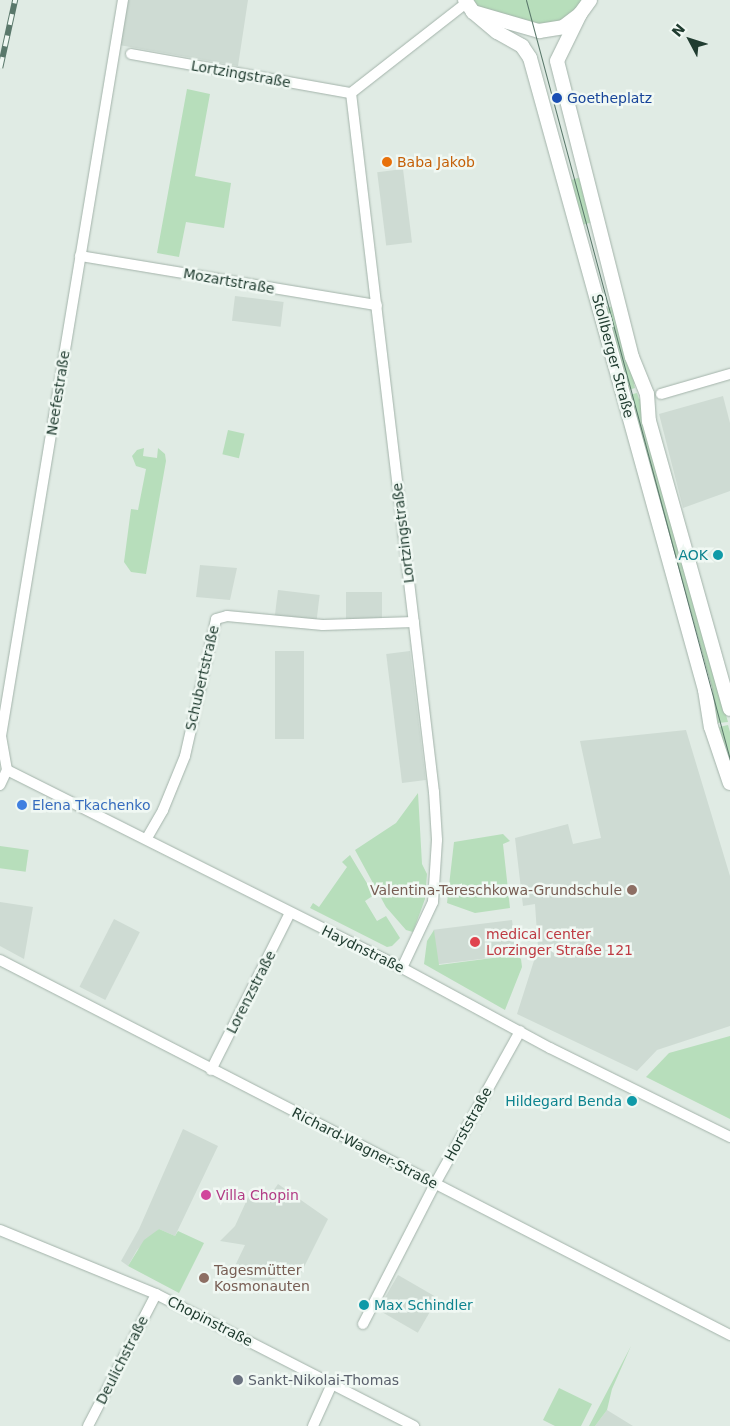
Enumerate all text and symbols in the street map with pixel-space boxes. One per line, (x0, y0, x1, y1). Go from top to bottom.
north arrow (665, 15, 715, 65)
text: N (669, 21, 688, 40)
street label: Lortzingstraße (190, 57, 292, 91)
place label: Goetheplatz (567, 90, 652, 106)
marker: Goetheplatz (551, 92, 563, 104)
place label: Baba Jakob (397, 154, 475, 170)
marker: Baba Jakob (381, 156, 393, 168)
street label: Mozartstraße (182, 265, 276, 297)
street label: Stollberger Straße (588, 292, 638, 420)
street label: Neefestraße (43, 349, 73, 437)
street label: Lortzingstraße (389, 482, 417, 584)
place label: AOK (678, 547, 708, 563)
marker: AOK (712, 549, 724, 561)
street label: Schubertstraße (182, 624, 222, 732)
place label: Elena Tkachenko (32, 797, 150, 813)
marker: Elena Tkachenko (16, 799, 28, 811)
place label: Valentina-Tereschkowa-Grundschule (370, 882, 622, 898)
marker: Valentina-Tereschkowa-Grundschule (626, 884, 638, 896)
street label: Haydnstraße (319, 922, 407, 976)
place label: medical center Lorzinger Straße 121 (486, 926, 633, 959)
marker: medical center Lorzinger Straße 121 (468, 935, 482, 949)
street label: Lorenzstraße (223, 948, 279, 1036)
street label: Horststraße (441, 1084, 495, 1164)
place label: Hildegard Benda (505, 1093, 622, 1109)
marker: Hildegard Benda (626, 1095, 638, 1107)
street label: Richard-Wagner-Straße (289, 1104, 441, 1192)
place label: Villa Chopin (216, 1187, 299, 1203)
marker: Villa Chopin (200, 1189, 212, 1201)
place label: Tagesmütter Kosmonauten (214, 1262, 310, 1294)
marker: Tagesmütter Kosmonauten (198, 1272, 210, 1284)
street label: Chopinstraße (165, 1292, 255, 1350)
place label: Max Schindler (374, 1297, 473, 1313)
marker: Max Schindler (358, 1299, 370, 1311)
street label: Deulichstraße (92, 1313, 152, 1407)
place label: Sankt-Nikolai-Thomas (248, 1372, 399, 1388)
marker: Sankt-Nikolai-Thomas (232, 1374, 244, 1386)

